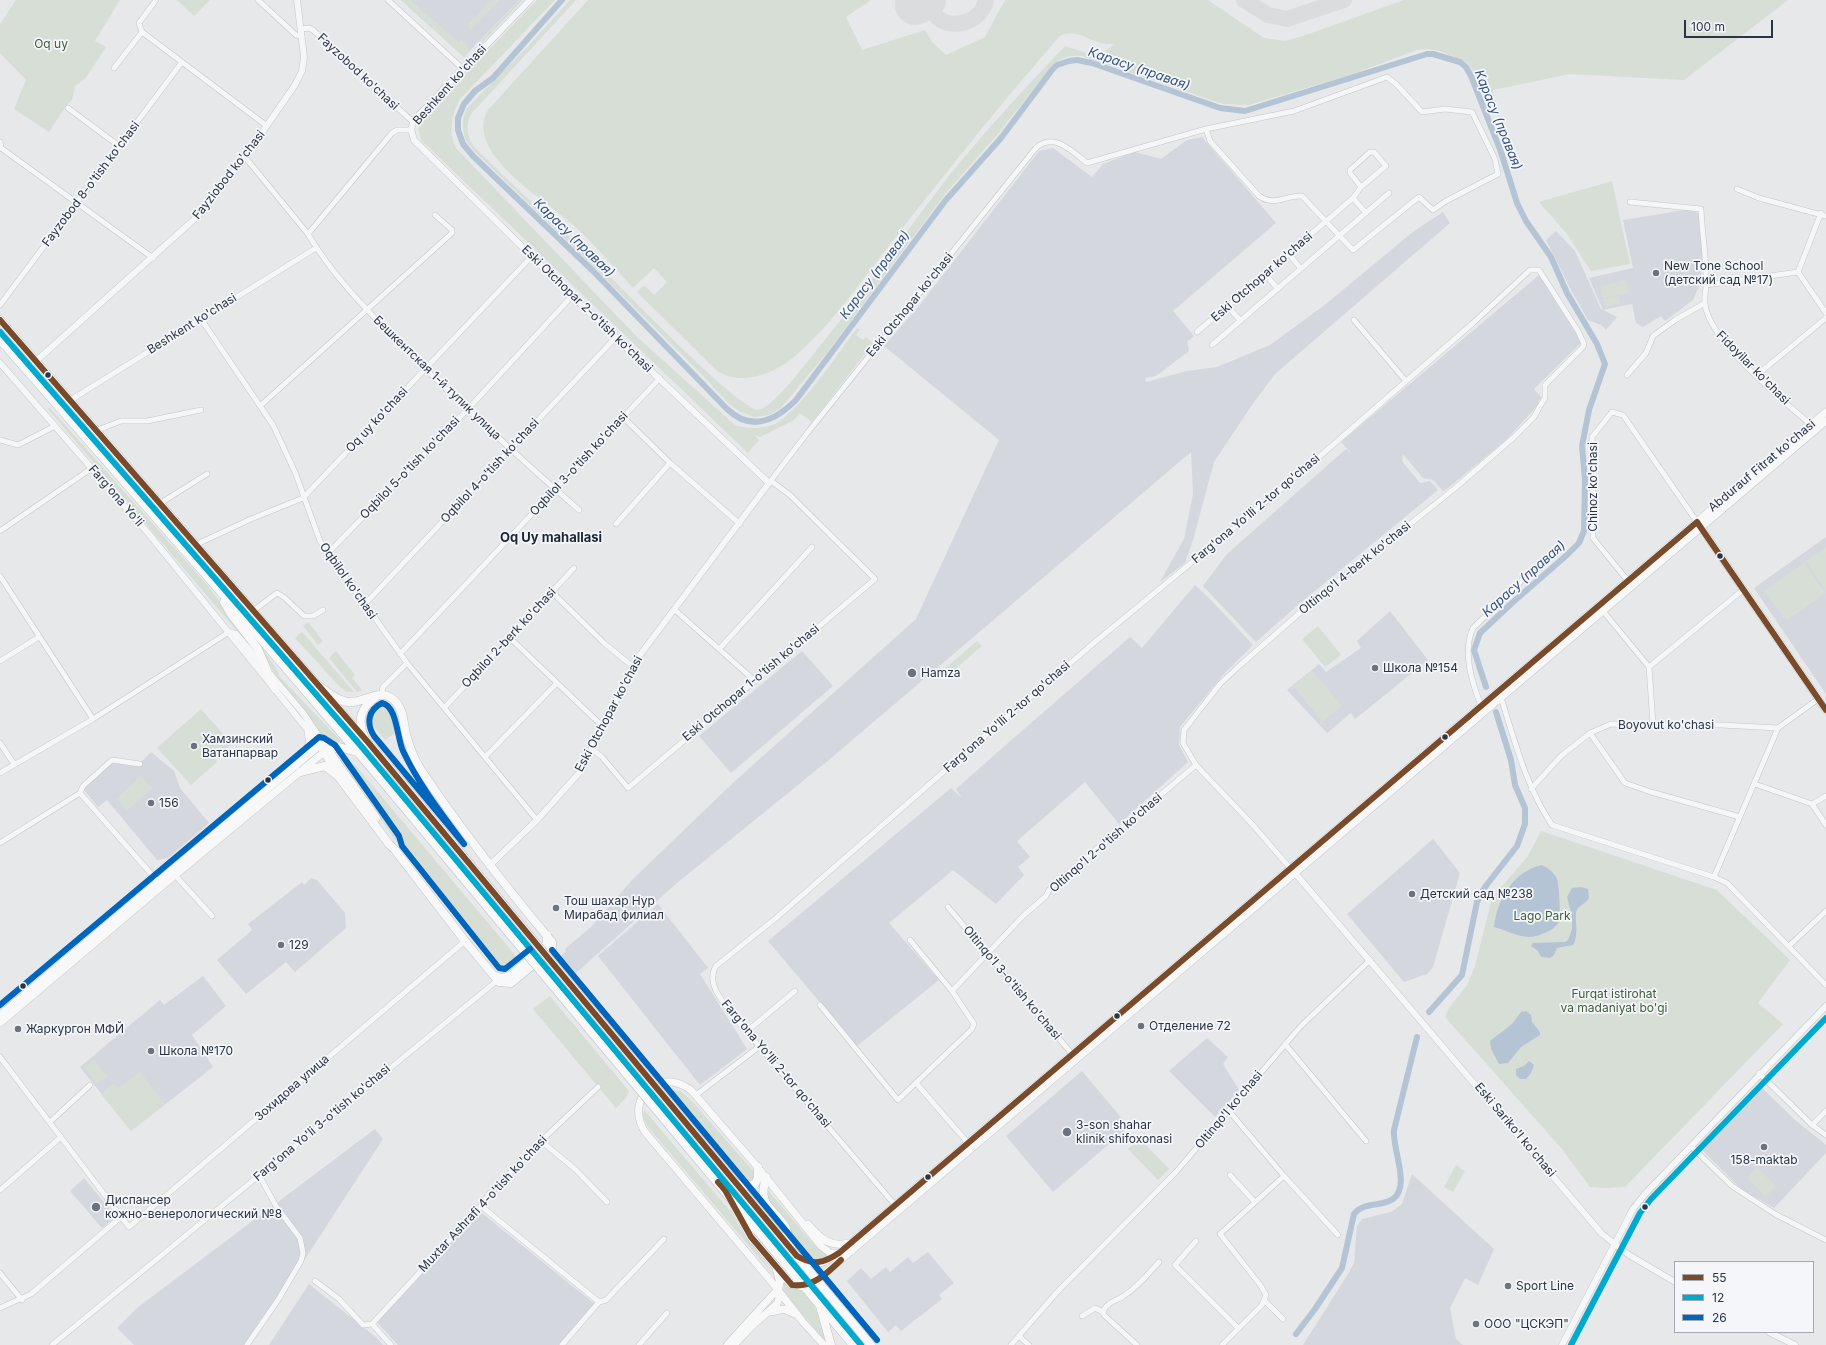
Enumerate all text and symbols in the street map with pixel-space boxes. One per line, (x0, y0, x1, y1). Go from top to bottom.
scale bar (1686, 12, 1775, 38)
text: 100 m (1691, 19, 1725, 34)
street label: Fayzobod ko'chasi (314, 31, 402, 113)
park label: Oq uy (34, 37, 68, 51)
street label: Beshkent ko'chasi (410, 42, 490, 128)
water label: Карасу (правая) (1086, 44, 1192, 94)
water label: Карасу (правая) (1471, 68, 1525, 172)
street label: Fayzobod 8-o'tish ko'chasi (39, 119, 143, 249)
street label: Fayziobod ko'chasi (190, 128, 268, 222)
water label: Карасу (правая) (530, 195, 618, 281)
water label: Карасу (правая) (837, 228, 913, 322)
street label: Eski Otchopar ko'chasi (1208, 229, 1316, 325)
street label: Eski Otchopar 2-o'tish ko'chasi (519, 243, 655, 375)
street label: Eski Otchopar ko'chasi (864, 250, 956, 360)
place label: New Tone School (детский сад №17) (1664, 259, 1773, 287)
marker: New Tone School (детский сад №17) (1651, 268, 1661, 278)
street label: Beshkent ko'chasi (145, 291, 239, 357)
street label: Бешкентская 1-й тупик улица (370, 313, 504, 443)
street label: Fidoyilar ko'chasi (1713, 328, 1793, 408)
unlabelled marker (43, 370, 53, 380)
street label: Oq uy ko'chasi (343, 384, 411, 456)
street label: Oqbilol 3-o'tish ko'chasi (527, 409, 631, 519)
street label: Oqbilol 5-o'tish ko'chasi (357, 414, 463, 522)
street label: Oqbilol 4-o'tish ko'chasi (438, 416, 542, 526)
street label: Abdurauf Fitrat ko'chasi (1706, 417, 1818, 515)
street label: Chinoz ko'chasi (1586, 442, 1600, 532)
street label: Farg'ona Yo'lli 2-tor qo'chasi (1189, 451, 1323, 567)
street label: Farg'ona Yo'li (85, 462, 147, 530)
street label: Oltinqo'l 4-berk ko'chasi (1296, 519, 1414, 617)
district label: Oq Uy mahallasi (500, 530, 602, 546)
water label: Карасу (правая) (1479, 538, 1569, 620)
street label: Oqbilol ko'chasi (316, 540, 380, 622)
unlabelled marker (1715, 551, 1725, 561)
street label: Oqbilol 2-berk ko'chasi (459, 585, 559, 691)
street label: Eski Otchopar 1-o'tish ko'chasi (680, 622, 822, 744)
street label: Eski Otchopar ko'chasi (572, 654, 646, 774)
street label: Farg'ona Yo'lli 2-tor qo'chasi (941, 658, 1073, 776)
place label: Школа №154 (1383, 661, 1458, 675)
marker: Школа №154 (1370, 663, 1380, 673)
place label: Hamza (921, 666, 961, 680)
marker: Hamza (906, 667, 918, 679)
street label: Boyovut ko'chasi (1618, 718, 1714, 732)
place label: Хамзинский Ватанпарвар (202, 732, 278, 760)
unlabelled marker (1440, 732, 1450, 742)
marker: Хамзинский Ватанпарвар (189, 741, 199, 751)
unlabelled marker (263, 775, 273, 785)
street label: Oltinqo'l 2-o'tish ko'chasi (1047, 790, 1165, 896)
place label: 156 (159, 796, 179, 810)
marker: 156 (146, 798, 156, 808)
place label: Детский сад №238 (1420, 887, 1533, 901)
marker: Детский сад №238 (1407, 889, 1417, 899)
place label: Тош шахар Нур Мирабад филиал (564, 894, 664, 922)
marker: Тош шахар Нур Мирабад филиал (551, 903, 561, 913)
park label: Lago Park (1513, 909, 1571, 923)
street label: Oltinqo'l 3-o'tish ko'chasi (960, 923, 1064, 1043)
place label: 129 (289, 938, 309, 952)
marker: 129 (276, 940, 286, 950)
unlabelled marker (18, 981, 28, 991)
park label: Furqat istirohat va madaniyat bo'gi (1561, 987, 1667, 1015)
street label: Farg'ona Yo'lli 2-tor qo'chasi (718, 997, 834, 1131)
unlabelled marker (1112, 1011, 1122, 1021)
place label: Отделение 72 (1149, 1019, 1231, 1033)
marker: Отделение 72 (1136, 1021, 1146, 1031)
place label: Жаркургон МФЙ (26, 1022, 124, 1036)
marker: Жаркургон МФЙ (13, 1024, 23, 1034)
place label: Школа №170 (159, 1044, 233, 1058)
marker: Школа №170 (146, 1046, 156, 1056)
street label: Зохидова улица (252, 1052, 332, 1124)
street label: Farg'ona Yo'li 3-o'tish ko'chasi (251, 1062, 393, 1184)
street label: Oltinqo'l ko'chasi (1192, 1068, 1266, 1152)
street label: Eski Sariko'l ko'chasi (1471, 1080, 1559, 1180)
place label: 3-son shahar klinik shifoxonasi (1076, 1118, 1172, 1146)
marker: 3-son shahar klinik shifoxonasi (1061, 1126, 1073, 1138)
street label: Muxtar Ashrafi 4-o'tish ko'chasi (416, 1133, 550, 1275)
marker: 158-maktab (1759, 1142, 1769, 1152)
place label: 158-maktab (1730, 1153, 1798, 1167)
unlabelled marker (923, 1172, 933, 1182)
place label: Диспансер кожно-венерологический №8 (105, 1193, 282, 1221)
marker: Диспансер кожно-венерологический №8 (90, 1201, 102, 1213)
unlabelled marker (1640, 1202, 1650, 1212)
legend (1674, 1261, 1814, 1333)
text: 55 (1712, 1270, 1727, 1285)
place label: Sport Line (1516, 1279, 1574, 1293)
marker: Sport Line (1503, 1281, 1513, 1291)
text: 12 (1712, 1290, 1724, 1305)
text: 26 (1712, 1310, 1727, 1325)
place label: ООО "ЦСКЭП" (1484, 1317, 1569, 1331)
marker: ООО "ЦСКЭП" (1471, 1319, 1481, 1329)

